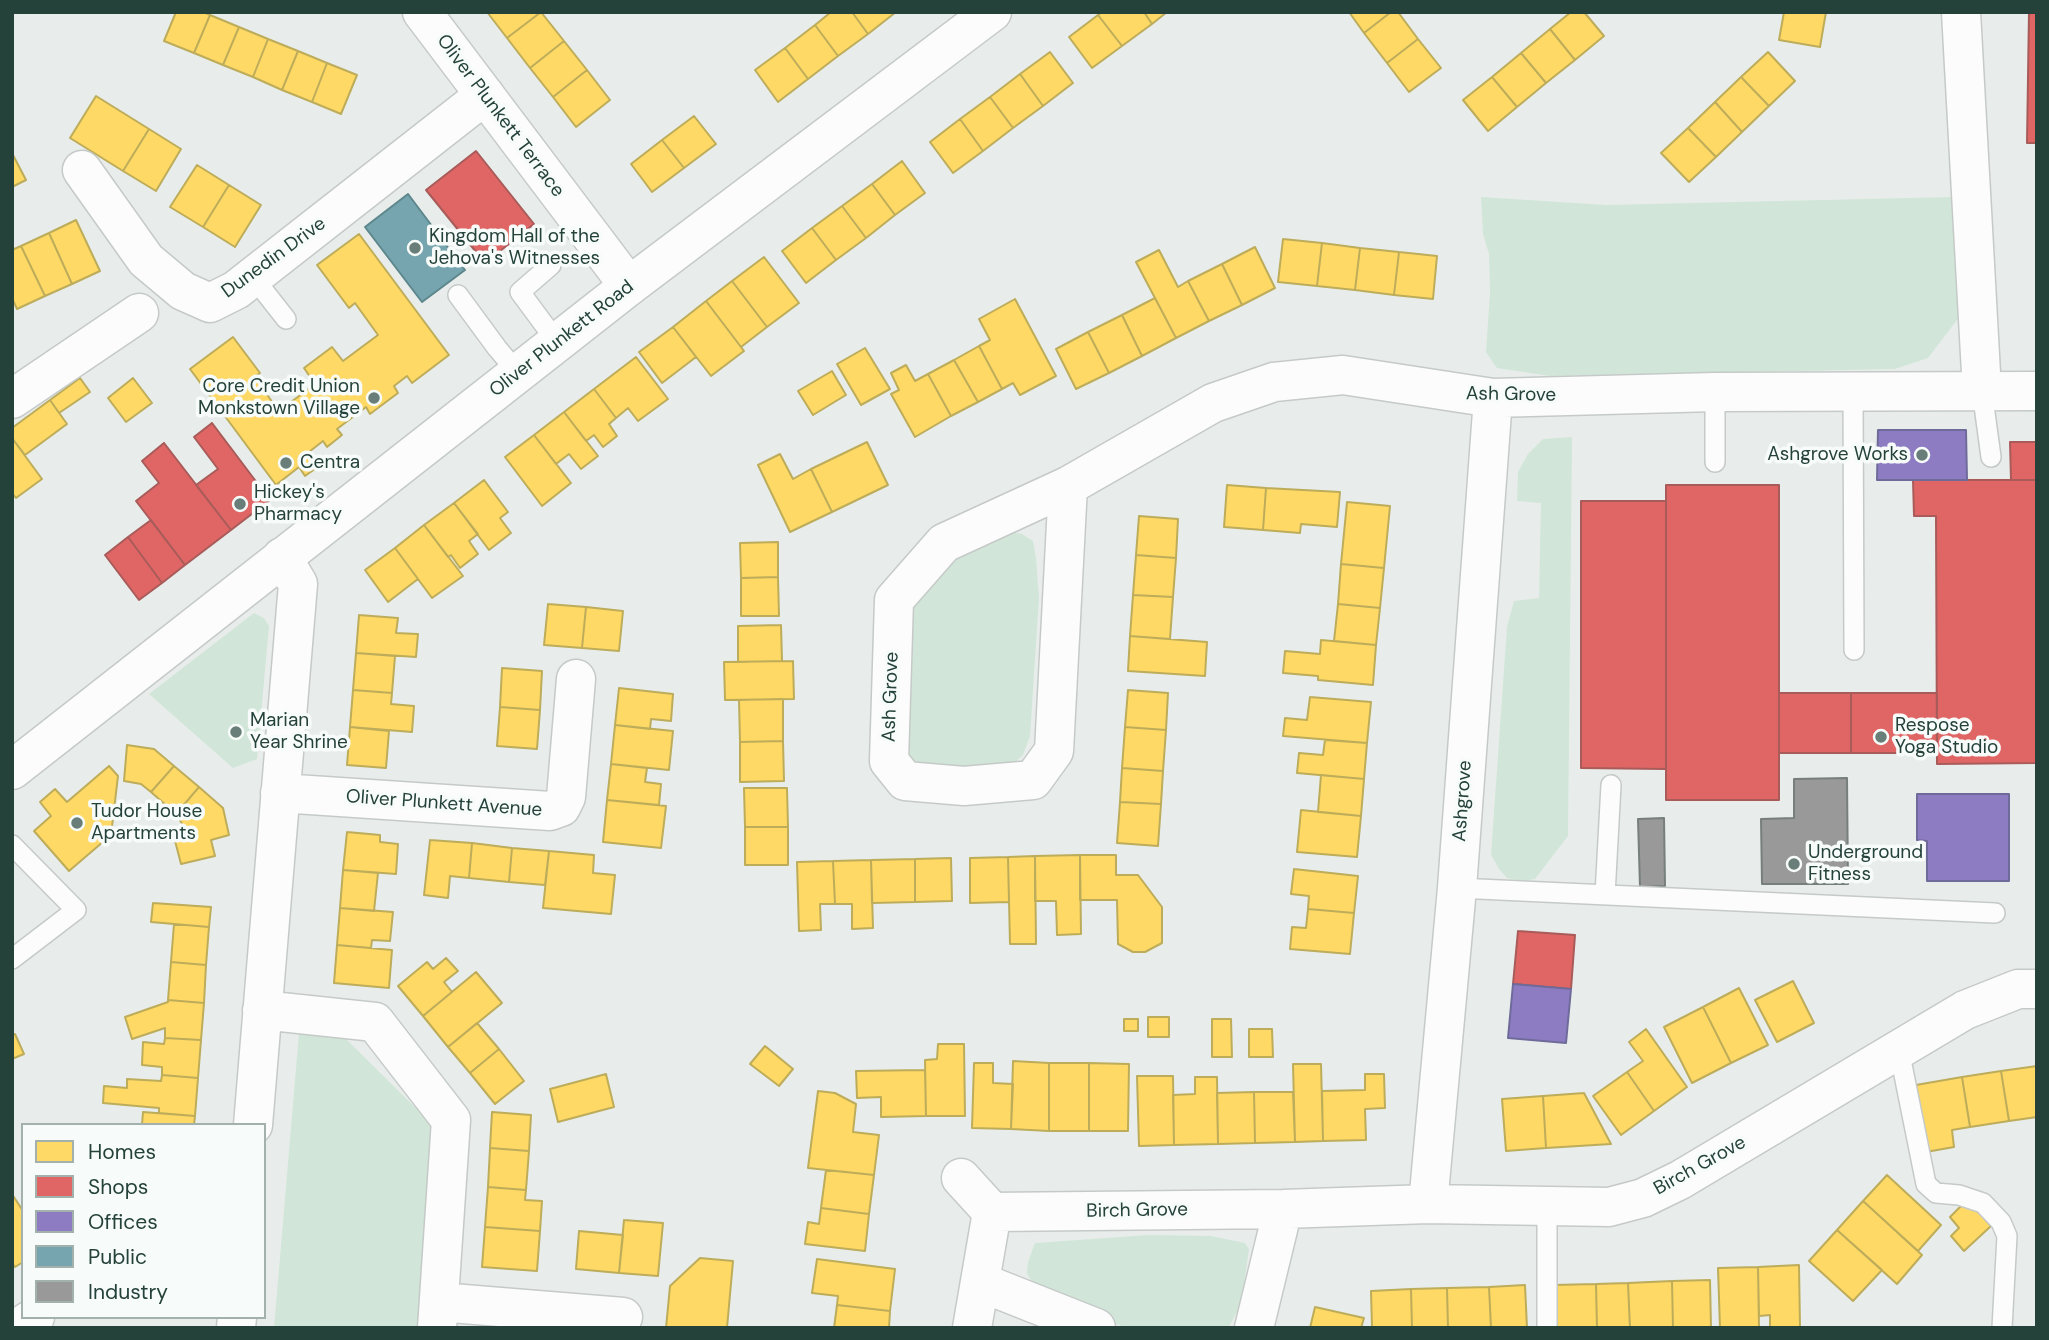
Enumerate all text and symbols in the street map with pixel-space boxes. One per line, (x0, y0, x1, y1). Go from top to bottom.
street label: Oliver Plunkett Terrace (431, 30, 569, 202)
street label: Dunedin Drive (218, 213, 330, 303)
place label: Kingdom Hall of the Jehova's Witnesses (429, 226, 600, 270)
marker: Kingdom Hall of the Jehova's Witnesses (407, 240, 423, 256)
street label: Oliver Plunkett Road (485, 276, 639, 402)
place label: Core Credit Union Monkstown Village (198, 376, 360, 420)
street label: Ash Grove (1466, 383, 1556, 407)
marker: Core Credit Union Monkstown Village (366, 390, 382, 406)
place label: Ashgrove Works (1767, 444, 1908, 466)
marker: Ashgrove Works (1914, 447, 1930, 463)
place label: Centra (300, 452, 360, 474)
marker: Centra (278, 455, 294, 471)
place label: Hickey's Pharmacy (254, 482, 342, 526)
marker: Hickey's Pharmacy (232, 496, 248, 512)
street label: Ash Grove (878, 651, 904, 743)
place label: Marian Year Shrine (250, 710, 348, 754)
place label: Respose Yoga Studio (1895, 715, 1998, 759)
marker: Marian Year Shrine (228, 724, 244, 740)
marker: Respose Yoga Studio (1873, 729, 1889, 745)
street label: Ashgrove (1449, 760, 1477, 842)
street label: Oliver Plunkett Avenue (345, 786, 543, 822)
place label: Tudor House Apartments (91, 801, 202, 845)
marker: Tudor House Apartments (69, 815, 85, 831)
place label: Underground Fitness (1808, 842, 1923, 886)
marker: Underground Fitness (1786, 856, 1802, 872)
legend (21, 1123, 266, 1319)
street label: Birch Grove (1650, 1131, 1750, 1201)
text: Homes (88, 1138, 156, 1166)
text: Shops (88, 1173, 148, 1201)
street label: Birch Grove (1086, 1199, 1188, 1223)
text: Offices (88, 1208, 158, 1236)
text: Public (88, 1243, 147, 1271)
text: Industry (88, 1278, 168, 1306)

